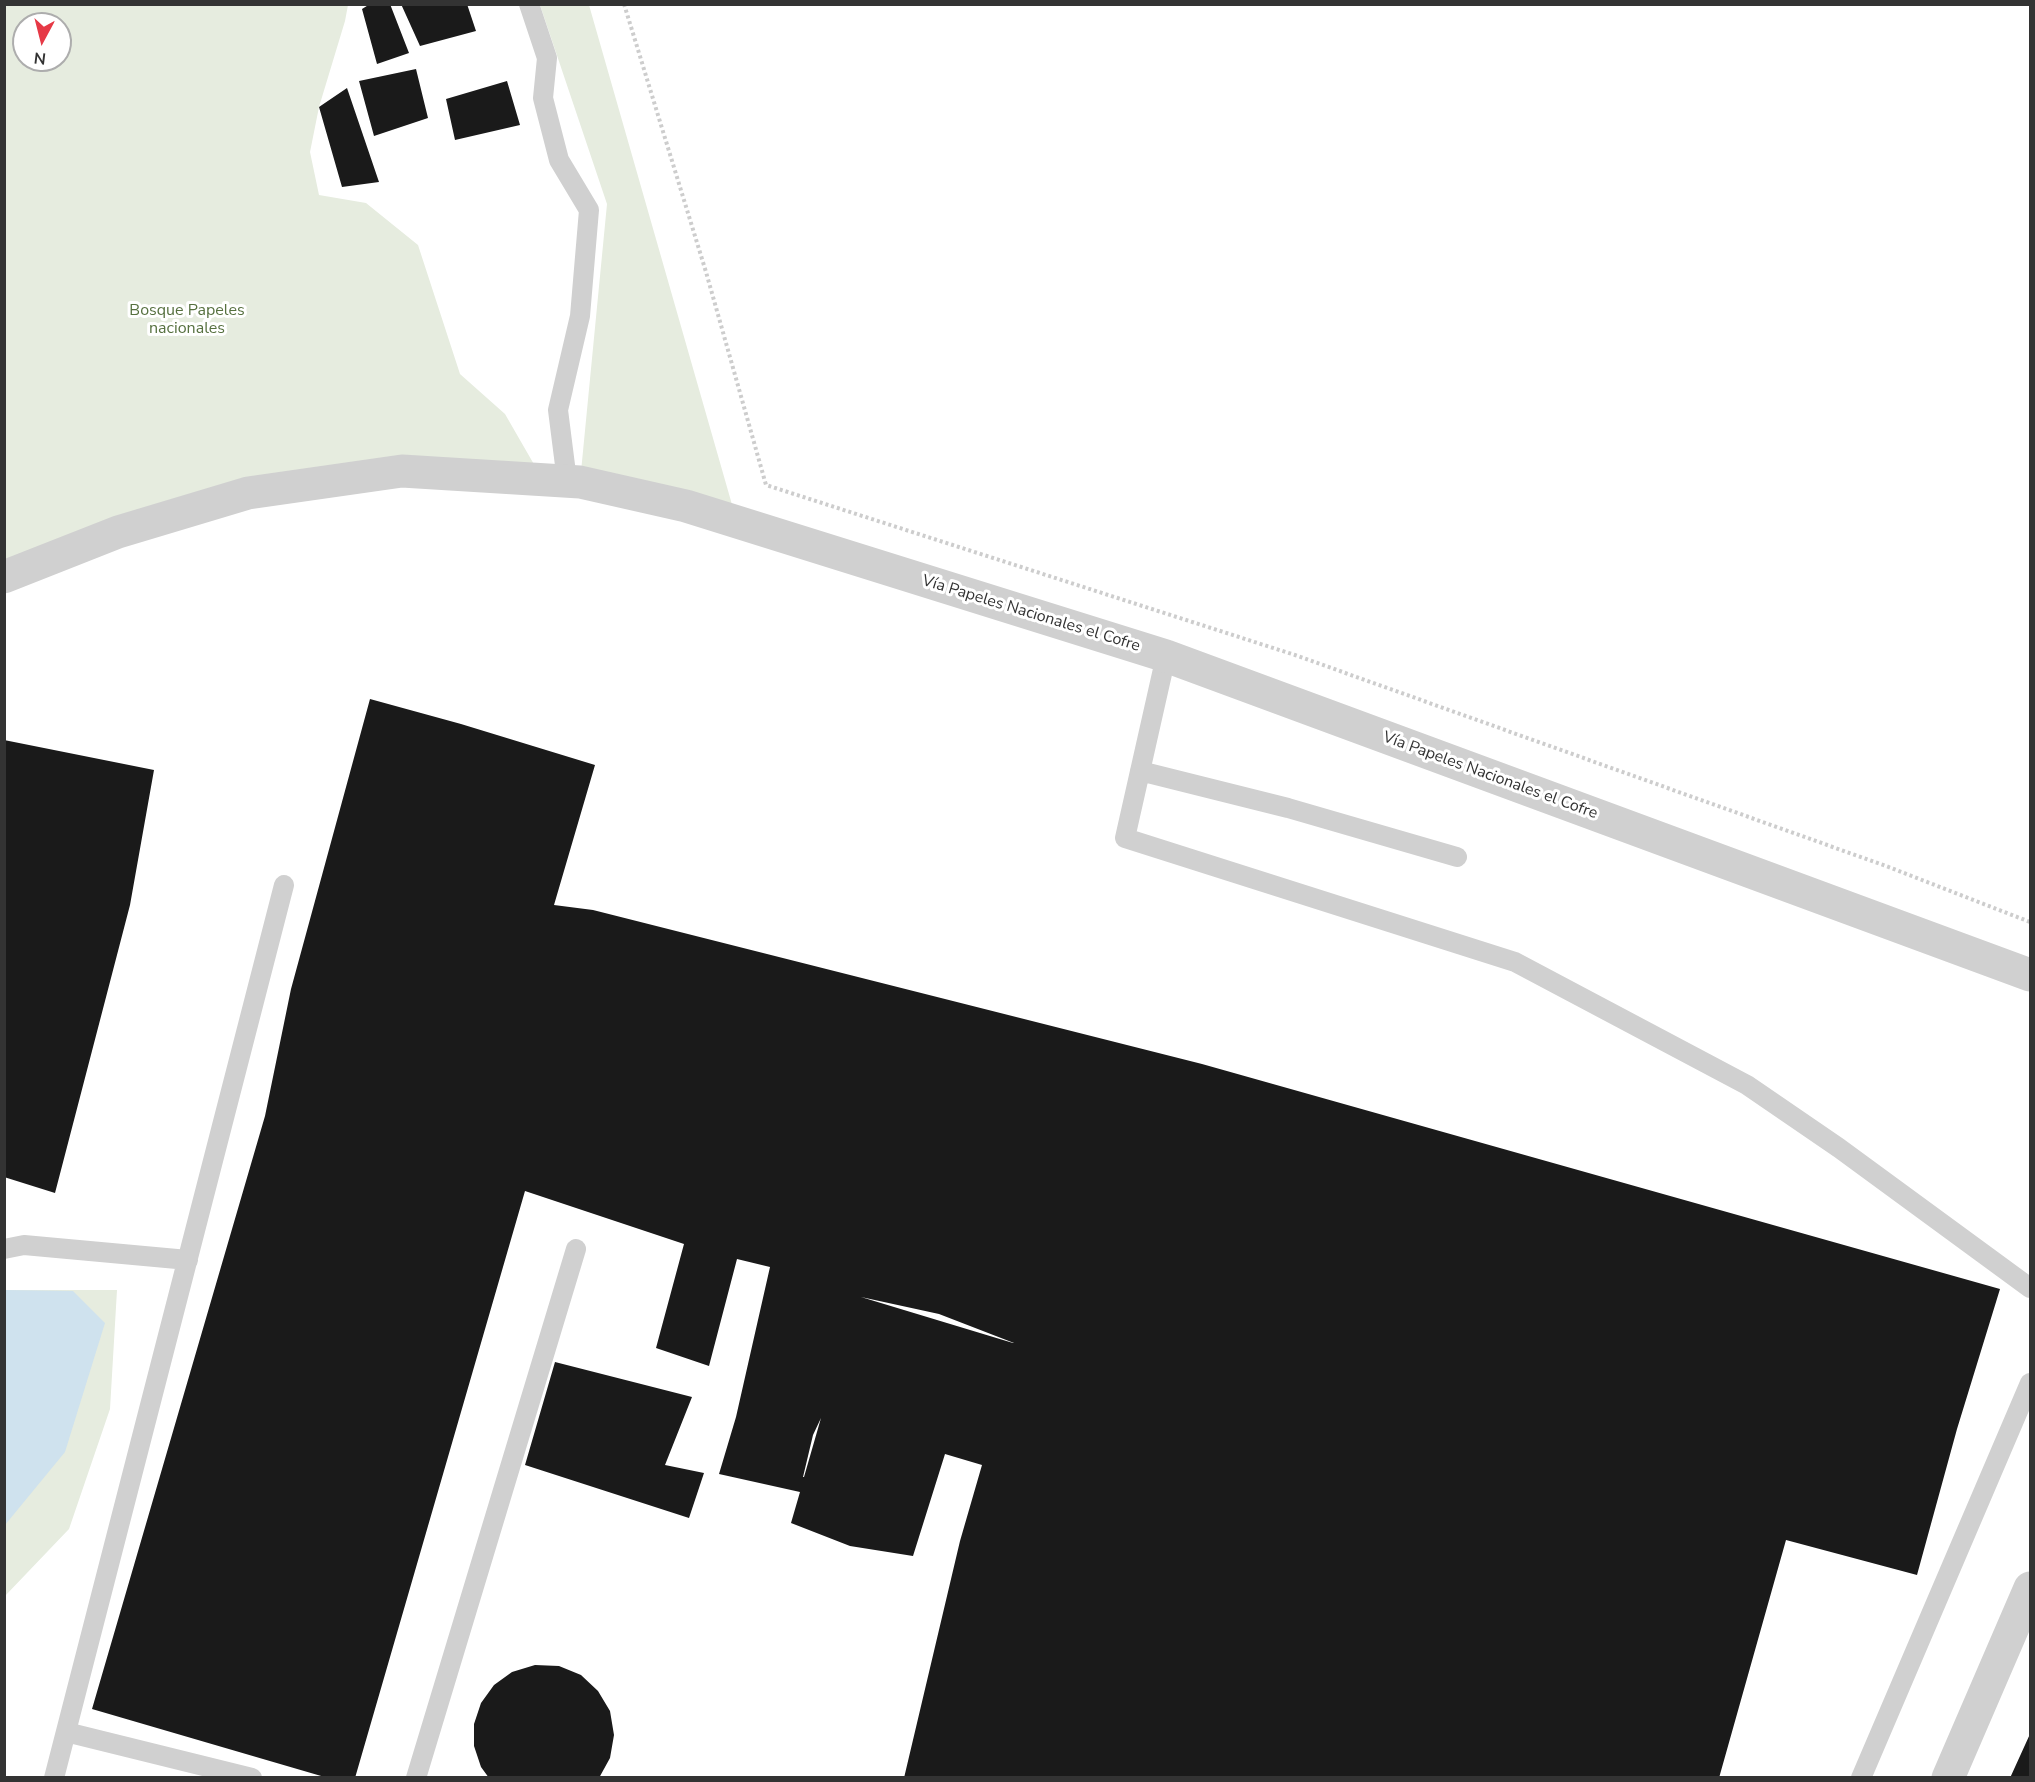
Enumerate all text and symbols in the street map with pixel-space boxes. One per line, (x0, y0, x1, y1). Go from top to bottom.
north arrow (12, 12, 72, 72)
text: N (33, 46, 47, 70)
park label: Bosque Papeles nacionales (129, 301, 245, 339)
street label: Vía Papeles Nacionales el Cofre (920, 572, 1142, 656)
street label: Vía Papeles Nacionales el Cofre (1380, 728, 1600, 824)

